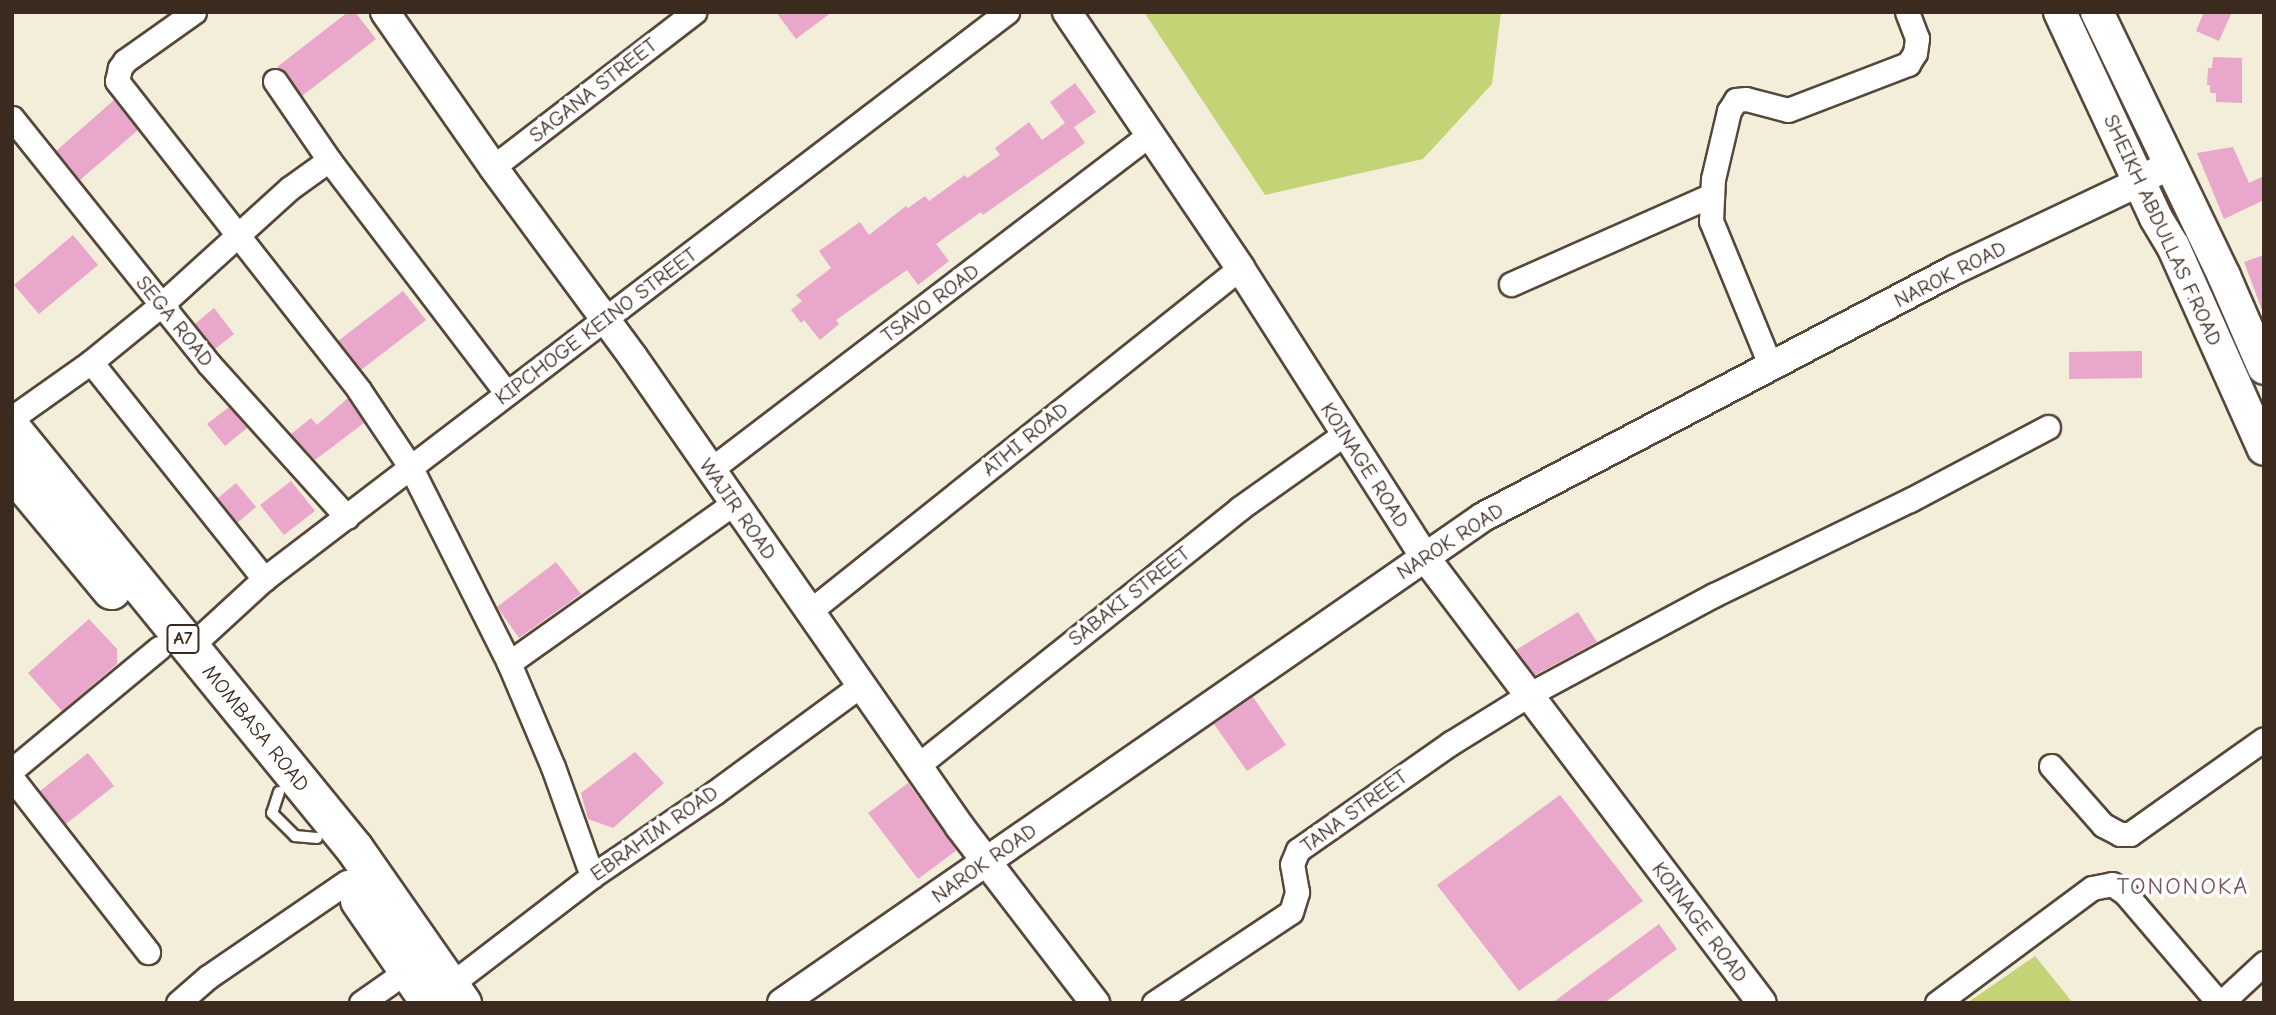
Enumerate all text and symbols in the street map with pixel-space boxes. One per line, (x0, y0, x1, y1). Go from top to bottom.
street label: SAGANA STREET (524, 32, 662, 148)
street label: SHEIKH ABDULLAS F.ROAD (2098, 110, 2228, 350)
street label: NAROK ROAD (1890, 235, 2010, 313)
street label: KIPCHOGE KEINO STREET (490, 242, 702, 410)
street label: TSAVO ROAD (876, 258, 984, 348)
street label: SEGA ROAD (131, 270, 219, 372)
street label: ATHI ROAD (977, 397, 1073, 481)
street label: KOINAGE ROAD (1315, 398, 1415, 532)
street label: WAJIR ROAD (694, 453, 782, 565)
street label: NAROK ROAD (1392, 497, 1508, 585)
street label: SABAKI STREET (1063, 541, 1195, 651)
road number: A7 (166, 624, 200, 654)
street label: MOMBASA ROAD (197, 659, 315, 797)
street label: TANA STREET (1296, 764, 1412, 858)
street label: EBRAHIM ROAD (585, 780, 723, 886)
street label: NAROK ROAD (927, 818, 1041, 908)
street label: KOINAGE ROAD (1647, 857, 1753, 987)
district label: TONONOKA (2118, 873, 2248, 901)

